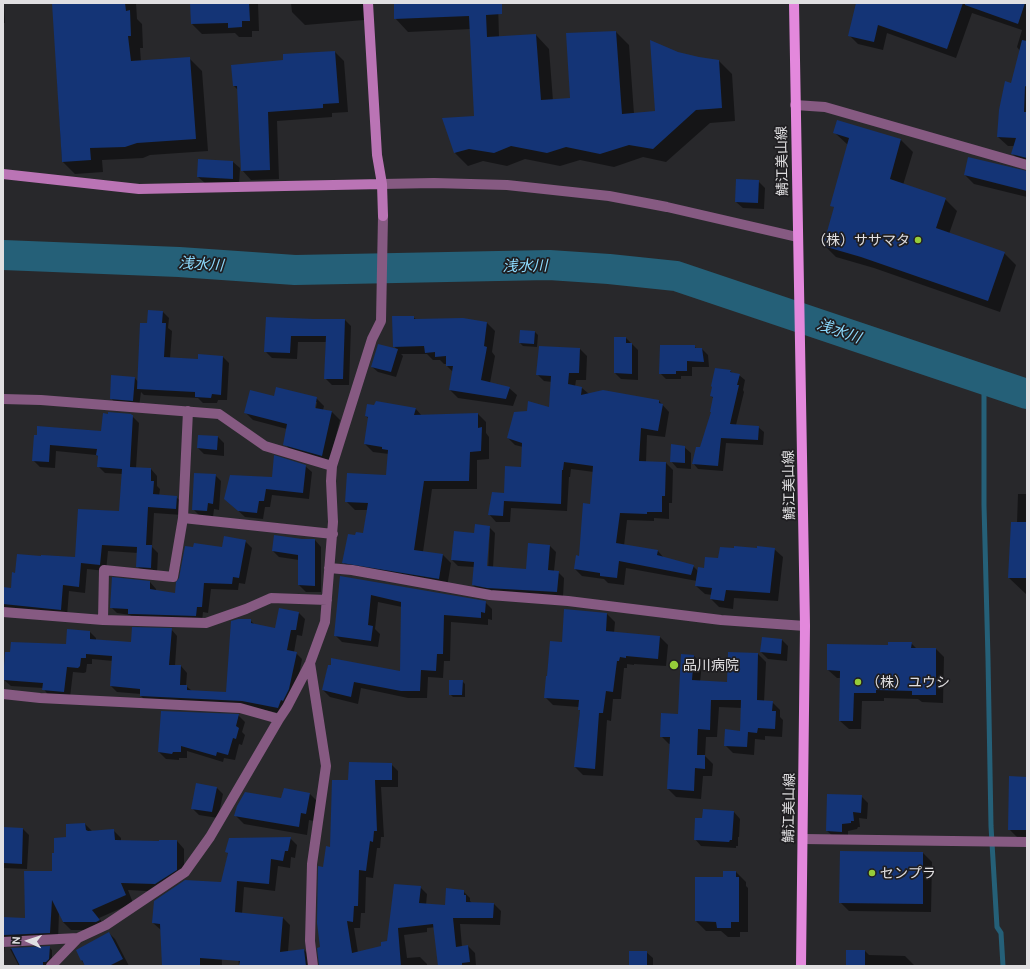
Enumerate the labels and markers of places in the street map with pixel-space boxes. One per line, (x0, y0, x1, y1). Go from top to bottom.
place label: （株）ササマタ (812, 232, 910, 248)
marker: （株）ササマタ (913, 235, 923, 245)
place label: 品川病院 (683, 657, 739, 673)
marker: 品川病院 (668, 659, 680, 671)
place label: （株）ユウシ (866, 674, 950, 690)
marker: （株）ユウシ (853, 677, 863, 687)
place label: センプラ (880, 865, 936, 881)
marker: センプラ (867, 868, 877, 878)

